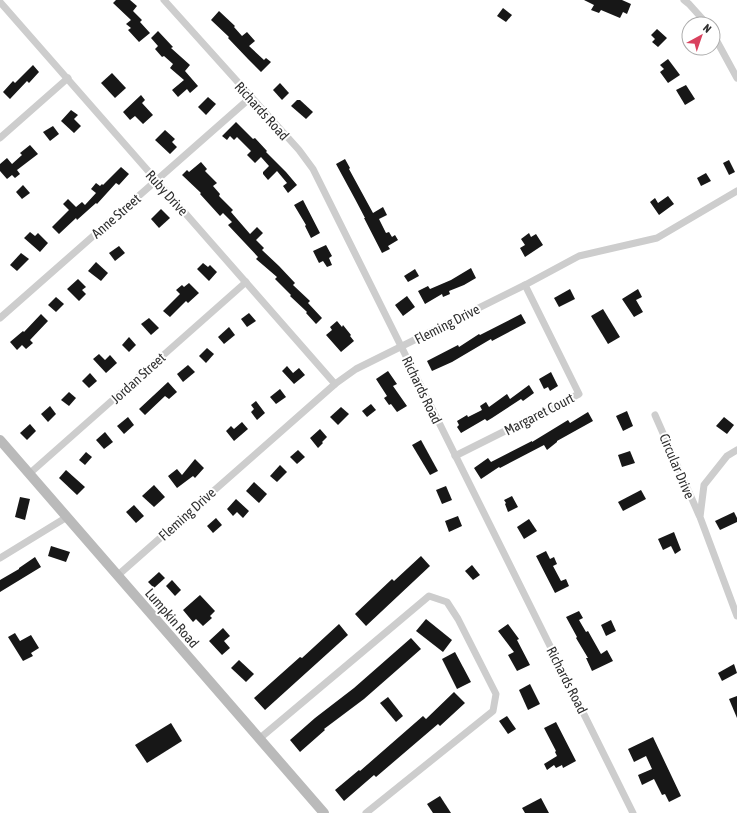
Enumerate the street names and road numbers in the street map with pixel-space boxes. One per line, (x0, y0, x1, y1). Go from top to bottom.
street label: Richards Road (232, 78, 292, 144)
street label: Ruby Drive (143, 167, 191, 219)
street label: Anne Street (88, 190, 144, 242)
street label: Fleming Drive (412, 301, 482, 347)
street label: Jordan Street (107, 349, 169, 407)
street label: Richards Road (399, 354, 445, 426)
street label: Margaret Court (502, 390, 576, 438)
street label: Circular Drive (656, 431, 698, 501)
street label: Fleming Drive (155, 484, 219, 544)
street label: Lumpkin Road (142, 585, 202, 651)
street label: Richards Road (543, 644, 591, 716)

